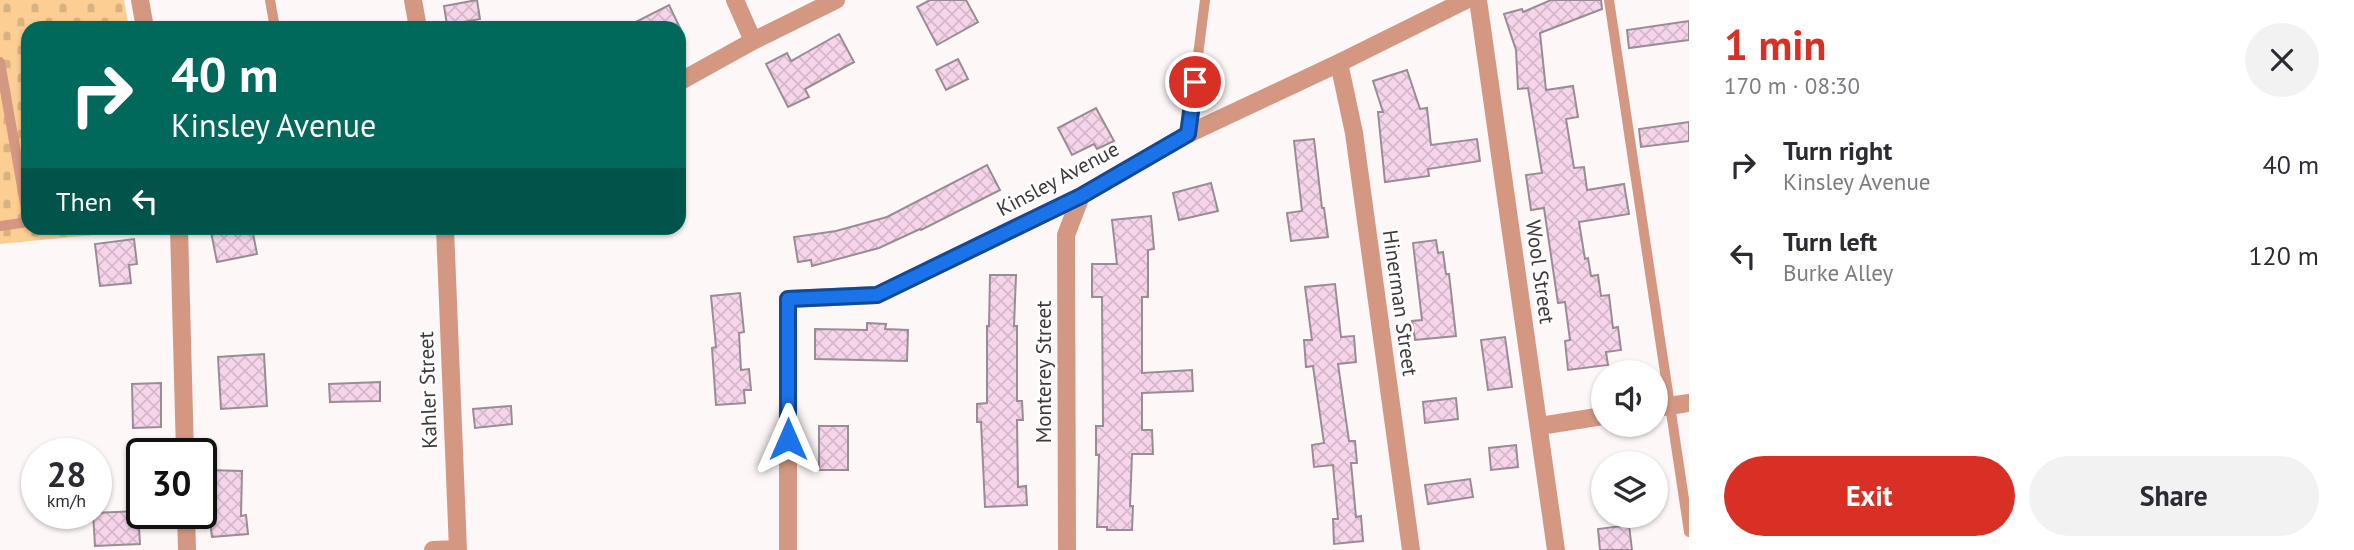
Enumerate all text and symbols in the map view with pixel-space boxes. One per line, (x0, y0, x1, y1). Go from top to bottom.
text: 1 min (1724, 17, 1826, 72)
button: close (2245, 23, 2319, 97)
text: 40 m (171, 42, 278, 106)
icon: right (56, 49, 147, 140)
pin (1165, 52, 1225, 112)
icon: arrive (1176, 63, 1214, 101)
text: 170 m · 08:30 (1724, 71, 1860, 100)
text: Kinsley Avenue (171, 104, 376, 146)
text: Turn right (1783, 134, 1892, 167)
street label: Kinsley Avenue (992, 135, 1124, 222)
icon: right (1724, 146, 1762, 184)
text: 40 m (2263, 148, 2319, 181)
text: Kinsley Avenue (1783, 167, 1930, 196)
icon: left (126, 182, 164, 220)
text: Then (56, 185, 112, 218)
street label: Wool Street (1520, 218, 1561, 325)
text: Turn left (1783, 225, 1877, 258)
street label: Hinerman Street (1377, 228, 1424, 378)
icon: left (1724, 237, 1762, 275)
text: 120 m (2248, 239, 2319, 272)
text: Burke Alley (1783, 258, 1893, 287)
street label: Monterey Street (1030, 301, 1057, 443)
street label: Kahler Street (412, 331, 443, 449)
map controls (1591, 360, 1668, 528)
button: sound (1591, 360, 1668, 437)
position arrow (751, 402, 825, 476)
speed limit sign: 30 (126, 438, 217, 529)
text: 28 (47, 451, 86, 497)
button: layers (1591, 451, 1668, 528)
button: Exit (1724, 456, 2015, 536)
button: Share (2029, 456, 2319, 536)
text: km/h (47, 489, 86, 512)

